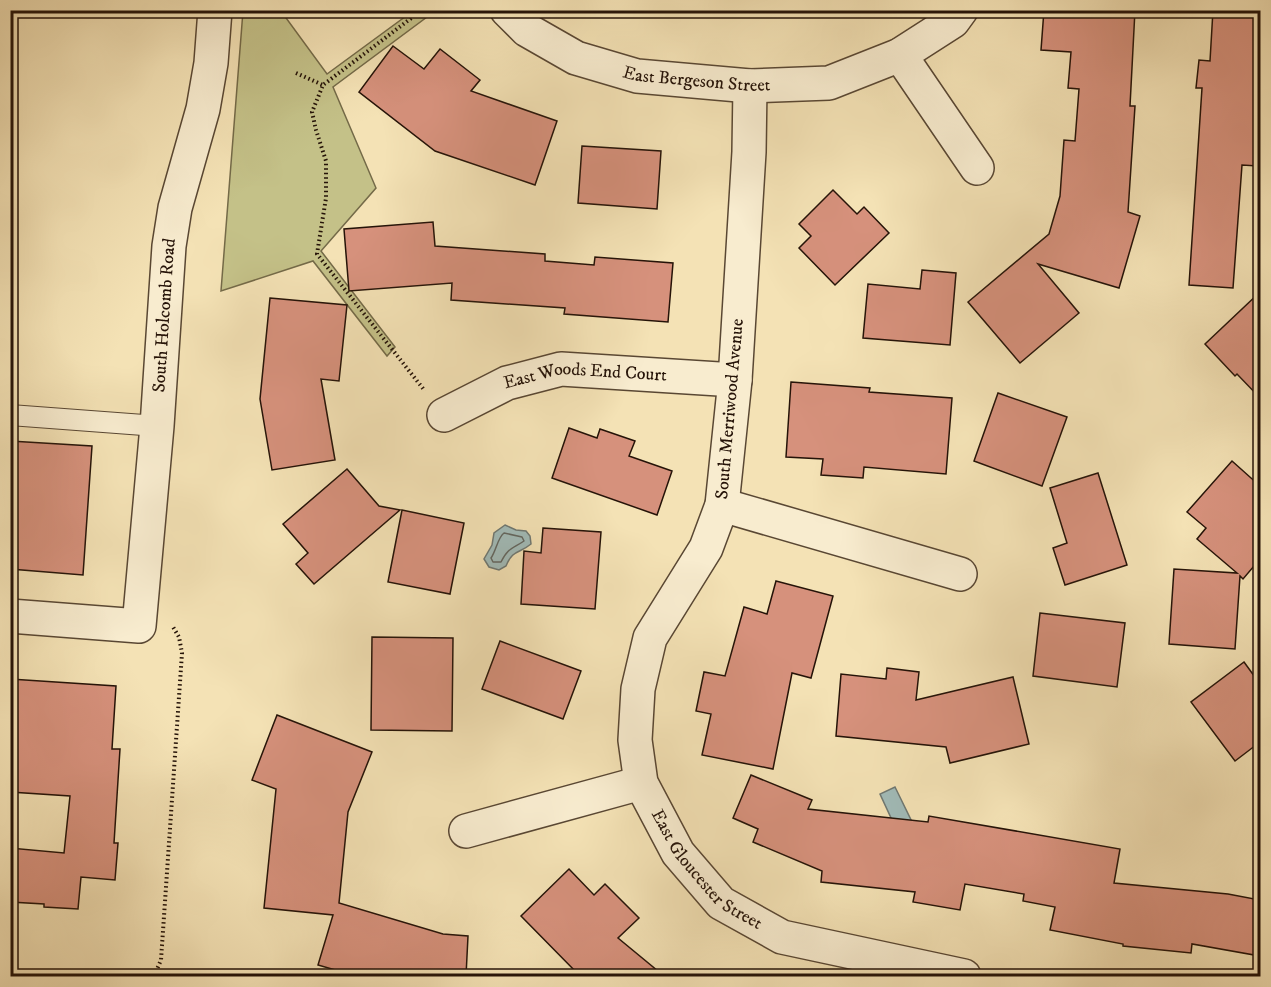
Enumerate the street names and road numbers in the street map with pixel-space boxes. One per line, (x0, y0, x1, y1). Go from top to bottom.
street label: East Bergeson Street (620, 61, 771, 97)
street label: South Holcomb Road (148, 237, 181, 393)
street label: South Merriwood Avenue (711, 318, 749, 500)
street label: East Woods End Court (501, 358, 668, 394)
street label: East Gloucester Street (646, 806, 766, 935)

